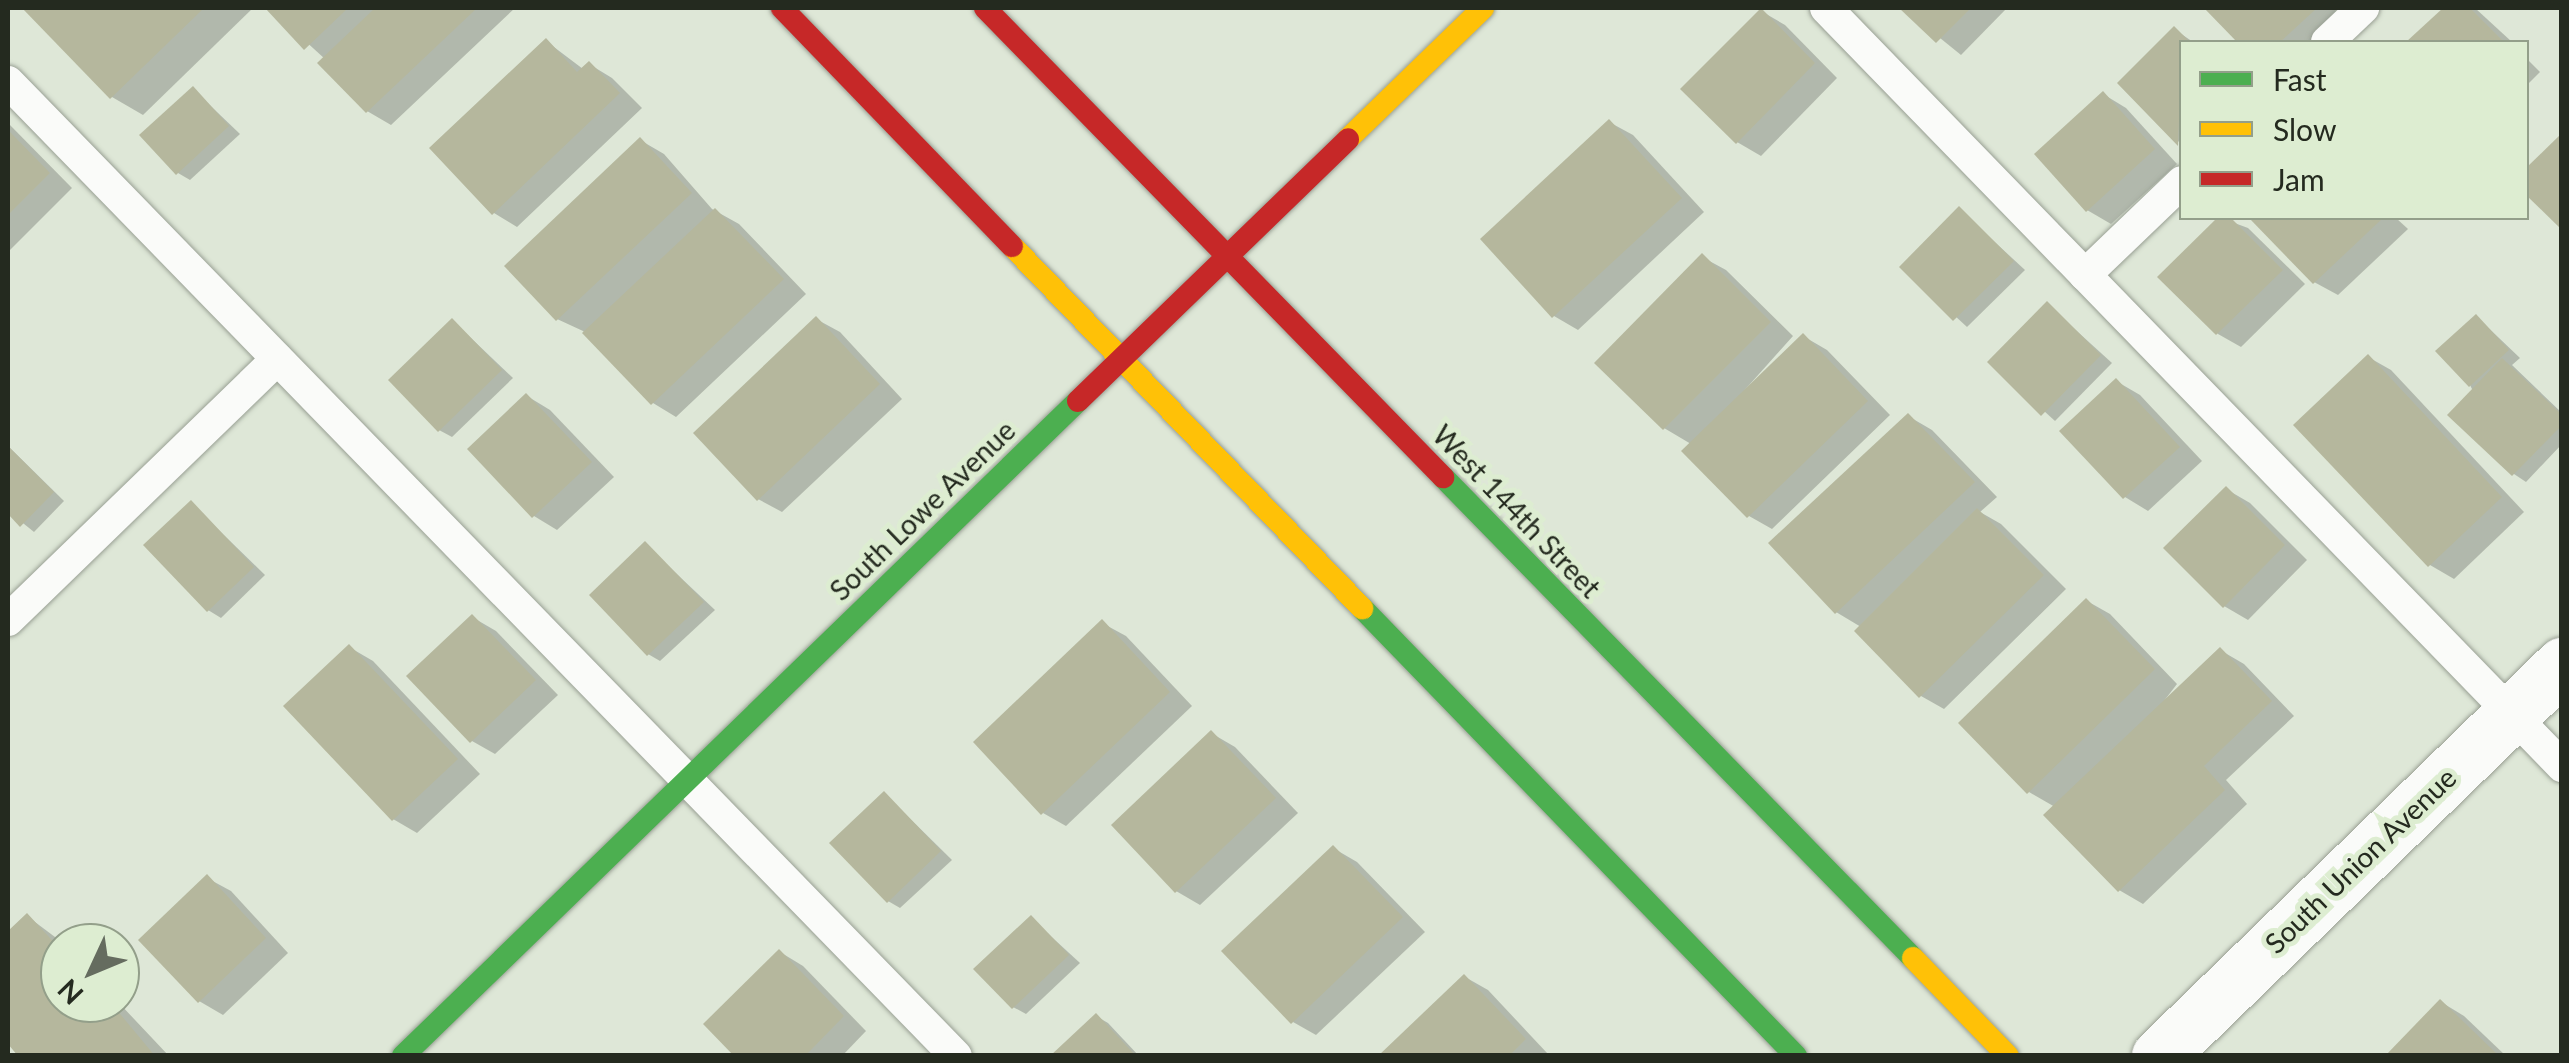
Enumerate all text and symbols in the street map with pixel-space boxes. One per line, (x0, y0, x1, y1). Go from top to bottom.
legend (2179, 40, 2529, 220)
text: Fast (2273, 61, 2327, 97)
text: Slow (2273, 111, 2336, 147)
text: Jam (2273, 161, 2325, 197)
street label: South Lowe Avenue (822, 413, 1022, 607)
street label: West 144th Street (1426, 418, 1608, 604)
street label: South Union Avenue (2257, 760, 2463, 960)
north arrow (40, 923, 140, 1023)
text: N (50, 973, 90, 1012)

